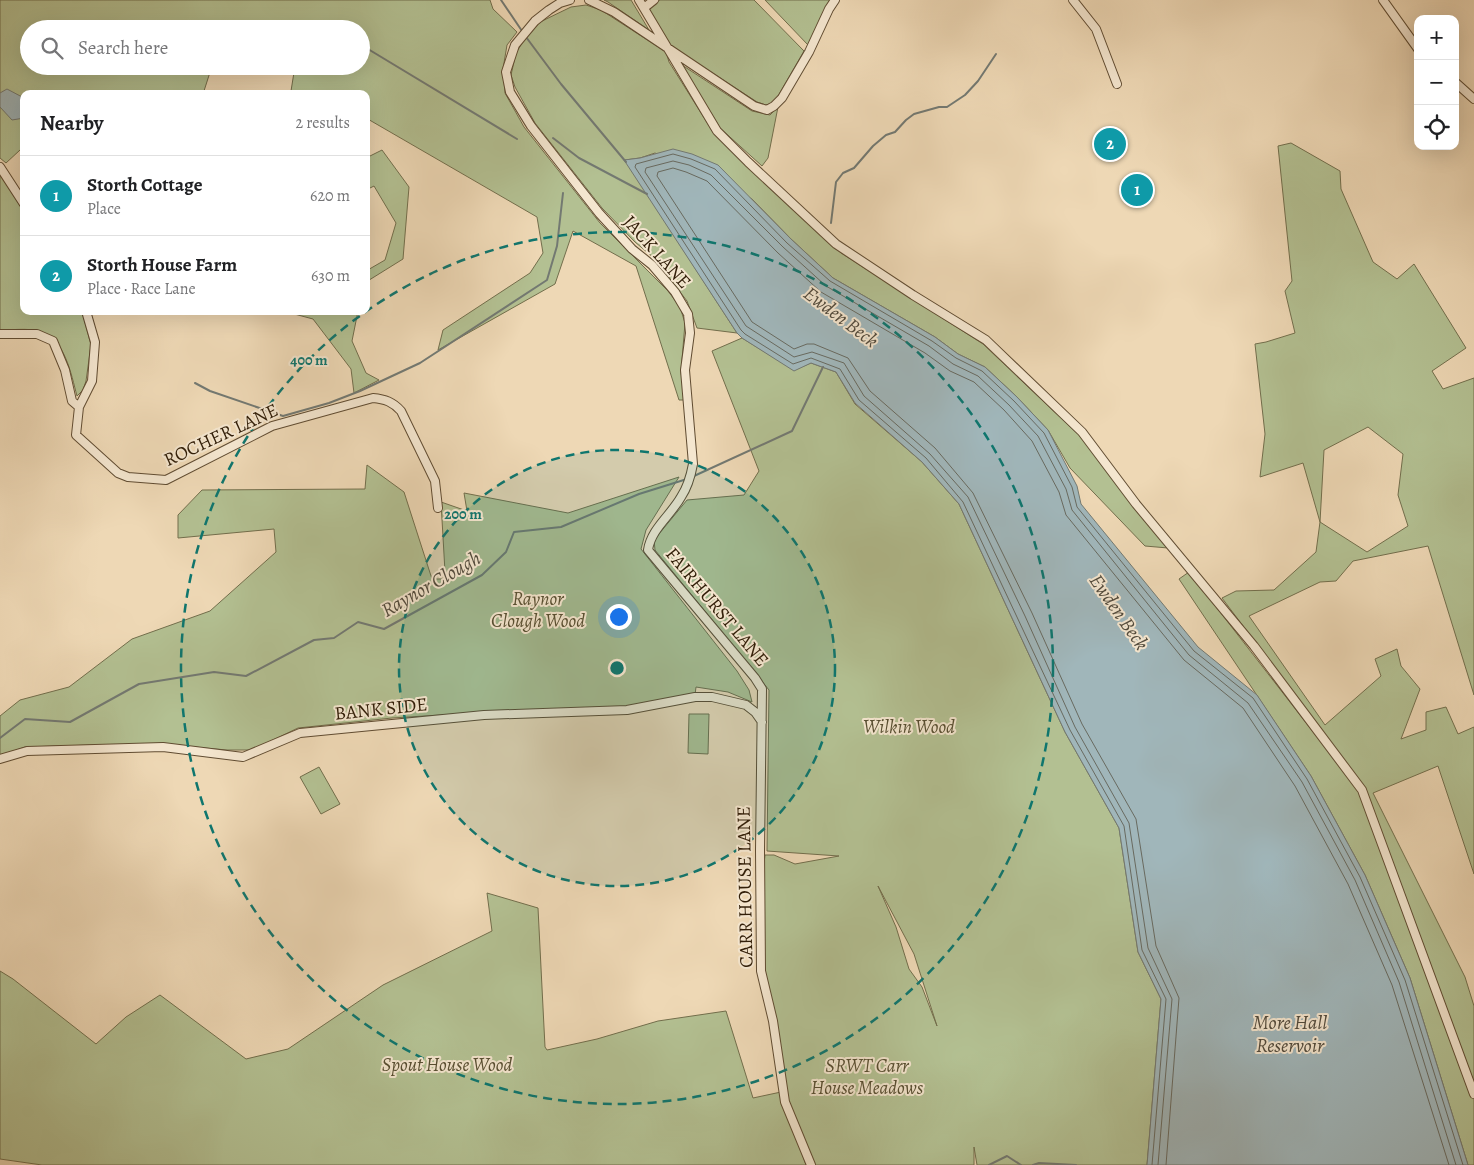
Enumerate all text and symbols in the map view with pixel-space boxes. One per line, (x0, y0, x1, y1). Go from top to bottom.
map controls (1414, 15, 1459, 150)
button: + (1414, 15, 1459, 60)
search box (20, 20, 370, 75)
icon: search (38, 34, 66, 62)
text: Search here (78, 35, 168, 61)
button: − (1414, 60, 1459, 105)
button: locate (1414, 105, 1459, 150)
text: Nearby (40, 109, 103, 137)
text: 2 results (295, 112, 350, 134)
pin: 2 (1094, 125, 1126, 163)
pin: 1 (1121, 171, 1153, 209)
text: Storth Cottage (87, 172, 202, 198)
text: 1 (53, 185, 59, 207)
text: 620 m (310, 185, 350, 207)
text: Place (87, 198, 121, 220)
street label: JACK LANE (617, 210, 697, 294)
text: Storth House Farm (87, 252, 237, 278)
text: 2 (52, 265, 60, 287)
text: 630 m (311, 265, 350, 287)
text: Place · Race Lane (87, 278, 196, 300)
water label: Ewden Beck (798, 280, 884, 354)
text: 400 m (290, 350, 328, 370)
street label: ROCHER LANE (160, 397, 282, 473)
text: 200 m (444, 504, 482, 524)
street label: FAIRHURST LANE (659, 542, 775, 672)
water label: Raynor Clough (376, 545, 486, 623)
water label: Ewden Beck (1083, 569, 1155, 656)
park label: Raynor Clough Wood (491, 586, 585, 634)
your location (606, 604, 632, 630)
centre of rings (608, 659, 626, 677)
street label: BANK SIDE (333, 691, 429, 727)
park label: Wilkin Wood (863, 714, 955, 740)
street label: CARR HOUSE LANE (731, 806, 759, 968)
water label: More Hall Reservoir (1253, 1009, 1327, 1059)
park label: Spout House Wood (382, 1052, 513, 1078)
park label: SRWT Carr House Meadows (811, 1053, 924, 1101)

